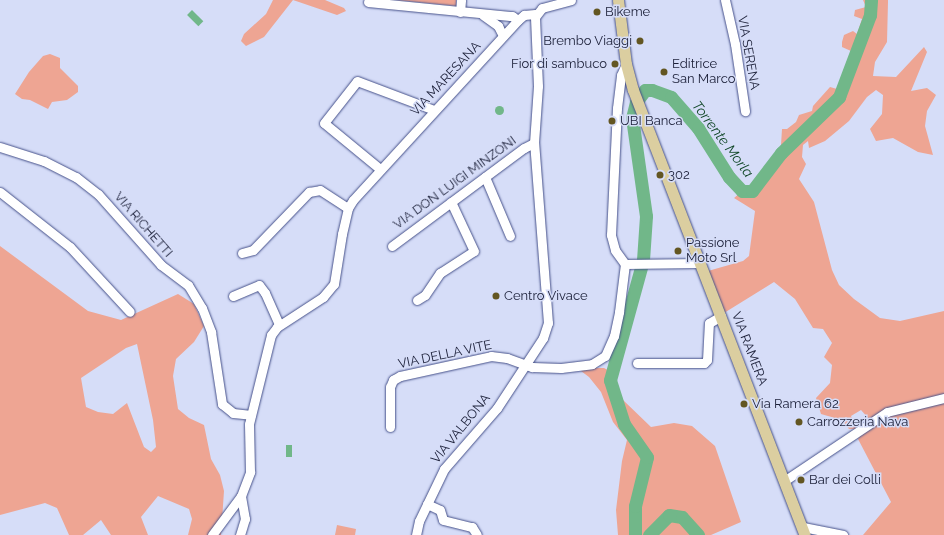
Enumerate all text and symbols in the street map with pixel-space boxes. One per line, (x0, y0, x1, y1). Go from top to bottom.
place label: Bikeme (605, 4, 650, 20)
marker: Bikeme (592, 7, 602, 17)
street label: VIA SERENA (734, 15, 762, 91)
place label: Brembo Viaggi (543, 33, 632, 49)
marker: Brembo Viaggi (635, 36, 645, 46)
street label: VIA MARESANA (408, 39, 484, 119)
place label: Fior di sambuco (511, 56, 607, 72)
place label: Editrice San Marco (672, 57, 735, 88)
marker: Fior di sambuco (610, 59, 620, 69)
marker: Editrice San Marco (659, 67, 669, 77)
water label: Torrente Morla (689, 98, 757, 180)
place label: UBI Banca (620, 113, 683, 129)
marker: UBI Banca (607, 116, 617, 126)
street label: VIA DON LUIGI MINZONI (390, 133, 520, 233)
place label: 302 (668, 167, 690, 183)
marker: 302 (655, 170, 665, 180)
street label: VIA RICHETTI (110, 189, 176, 261)
place label: Passione Moto Srl (686, 236, 739, 267)
marker: Passione Moto Srl (673, 246, 683, 256)
place label: Centro Vivace (504, 288, 588, 304)
marker: Centro Vivace (491, 291, 501, 301)
street label: VIA RAMERA (728, 310, 770, 388)
street label: VIA DELLA VITE (396, 337, 494, 373)
street label: VIA VALBONA (428, 391, 494, 467)
place label: Via Ramera 62 (752, 396, 839, 412)
marker: Via Ramera 62 (739, 399, 749, 409)
place label: Carrozzeria Nava (807, 414, 908, 430)
marker: Carrozzeria Nava (794, 417, 804, 427)
place label: Bar dei Colli (809, 472, 881, 488)
marker: Bar dei Colli (796, 475, 806, 485)

